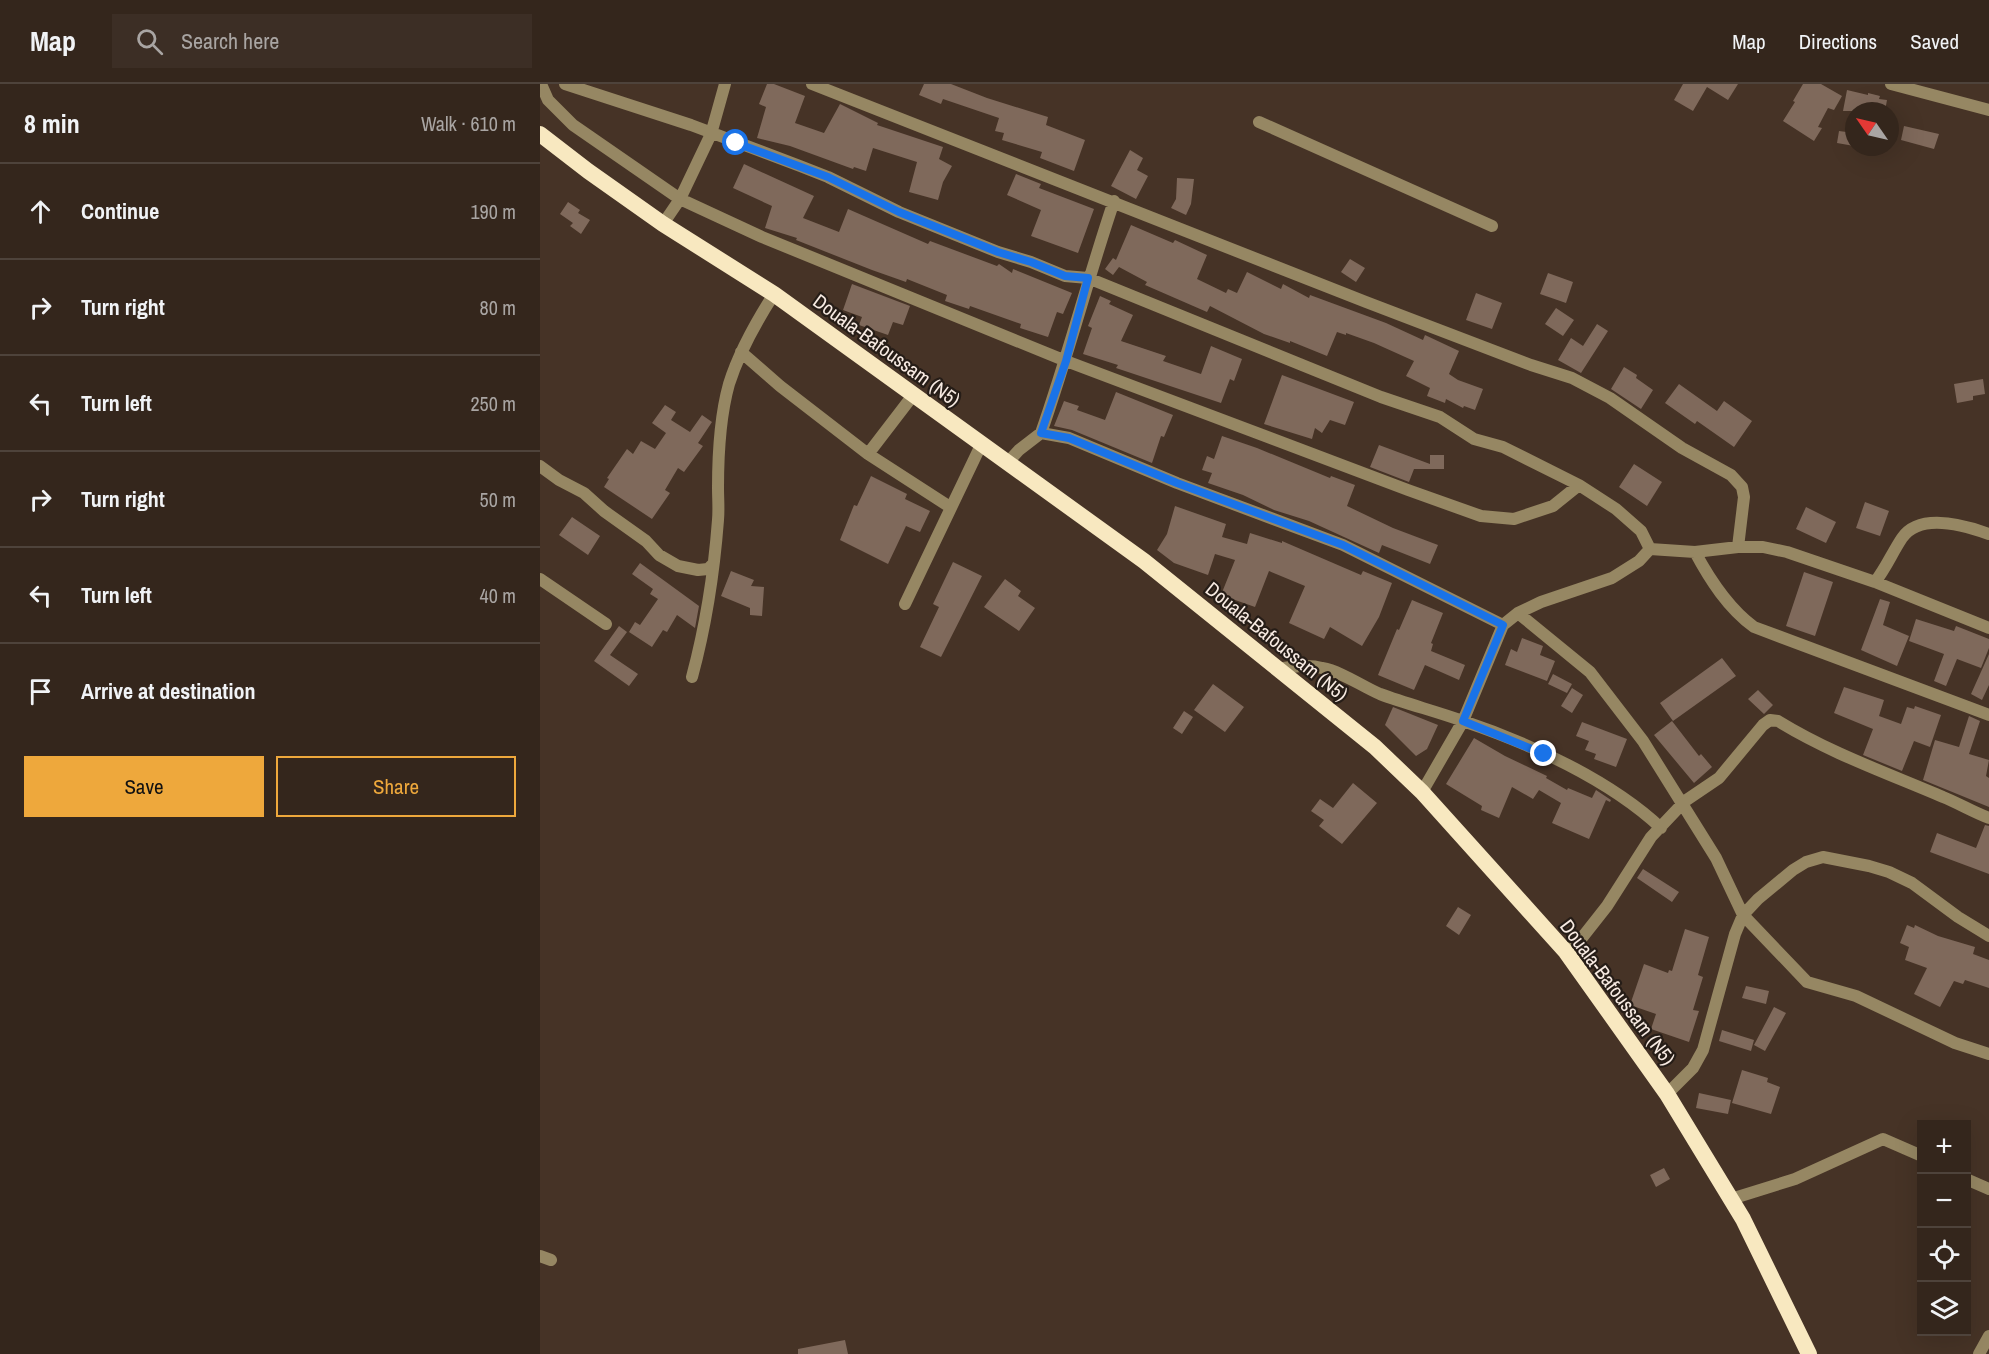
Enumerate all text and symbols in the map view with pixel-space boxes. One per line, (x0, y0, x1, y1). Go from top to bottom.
search box (112, 14, 532, 68)
text: Map (30, 22, 76, 60)
icon: search (133, 25, 166, 58)
text: Search here (181, 26, 279, 56)
text: Map (1732, 27, 1766, 56)
text: Directions (1799, 27, 1877, 56)
text: Saved (1910, 27, 1959, 56)
north arrow (1845, 102, 1899, 156)
text: 8 min (24, 106, 80, 141)
text: Walk · 610 m (421, 110, 516, 137)
route start (722, 129, 748, 155)
icon: ahead (24, 195, 57, 228)
text: Continue (81, 196, 159, 226)
text: 190 m (470, 198, 516, 225)
street label: Douala-Bafoussam (N5) (808, 287, 966, 413)
icon: right (24, 291, 57, 324)
text: Turn right (81, 292, 165, 322)
text: 80 m (480, 294, 516, 321)
icon: left (24, 387, 57, 420)
text: Turn left (81, 388, 152, 418)
text: 250 m (470, 390, 516, 417)
icon: right (24, 483, 57, 516)
text: Turn right (81, 484, 165, 514)
text: 50 m (480, 486, 516, 513)
street label: Douala-Bafoussam (N5) (1200, 575, 1354, 707)
icon: left (24, 579, 57, 612)
text: Turn left (81, 580, 152, 610)
text: 40 m (480, 582, 516, 609)
icon: arrive (24, 675, 57, 708)
text: Arrive at destination (81, 676, 255, 706)
route end (1530, 740, 1556, 766)
button: Save (24, 756, 264, 817)
button: Share (276, 756, 516, 817)
street label: Douala-Bafoussam (N5) (1554, 914, 1682, 1070)
map controls (1917, 1120, 1971, 1336)
button: + (1917, 1120, 1971, 1174)
button: − (1917, 1174, 1971, 1228)
button: locate (1917, 1228, 1971, 1282)
button: layers (1917, 1282, 1971, 1336)

